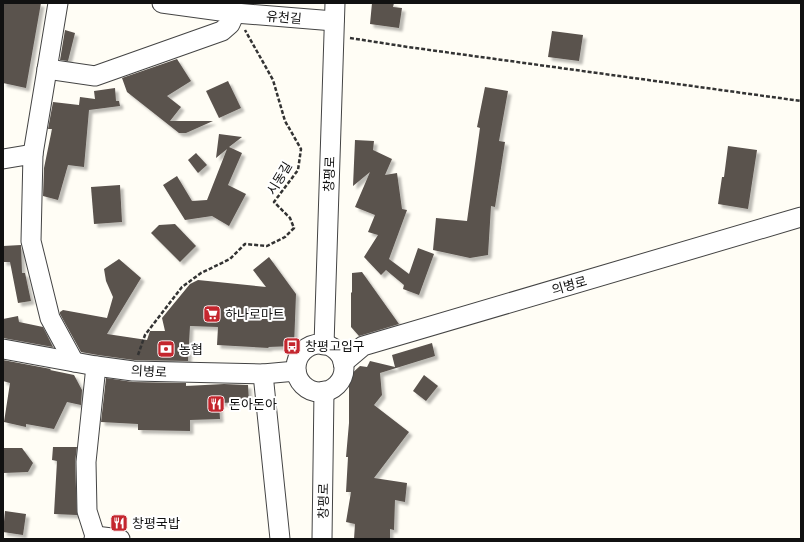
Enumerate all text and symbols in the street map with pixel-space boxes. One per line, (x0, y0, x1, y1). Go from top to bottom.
street label: 유천길 (265, 8, 302, 27)
street label: 창평로 (321, 156, 338, 192)
street label: 시동길 (264, 159, 295, 198)
street label: 의병로 (550, 273, 588, 298)
supermarket icon: 하나로마트 (202, 304, 222, 324)
place label: 하나로마트 (225, 307, 285, 322)
bus stop icon: 창평고입구 (282, 336, 302, 356)
bank icon: 농협 (156, 339, 176, 359)
place label: 창평고입구 (305, 339, 365, 354)
place label: 농협 (179, 342, 203, 357)
street label: 의병로 (131, 363, 167, 380)
restaurant icon: 돈아돈아 (206, 394, 226, 414)
place label: 돈아돈아 (229, 397, 277, 412)
street label: 창평로 (316, 483, 331, 519)
restaurant icon: 창평국밥 (109, 513, 129, 533)
place label: 창평국밥 (132, 516, 180, 531)

